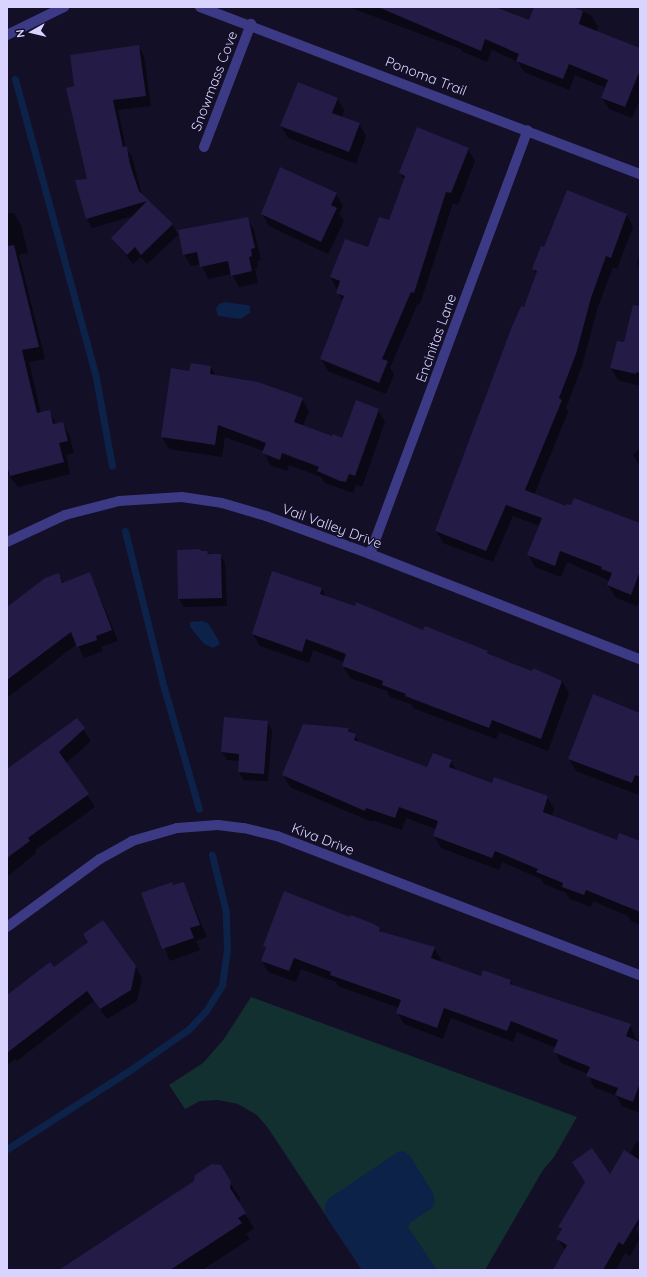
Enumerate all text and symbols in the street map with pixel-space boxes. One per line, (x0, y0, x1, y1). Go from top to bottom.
north arrow (12, 12, 52, 52)
text: N (13, 29, 28, 39)
street label: Snowmass Cove (187, 29, 241, 133)
street label: Ponoma Trail (383, 53, 469, 99)
street label: Encinitas Lane (412, 291, 460, 385)
street label: Vail Valley Drive (280, 500, 384, 552)
street label: Kiva Drive (289, 819, 357, 859)

